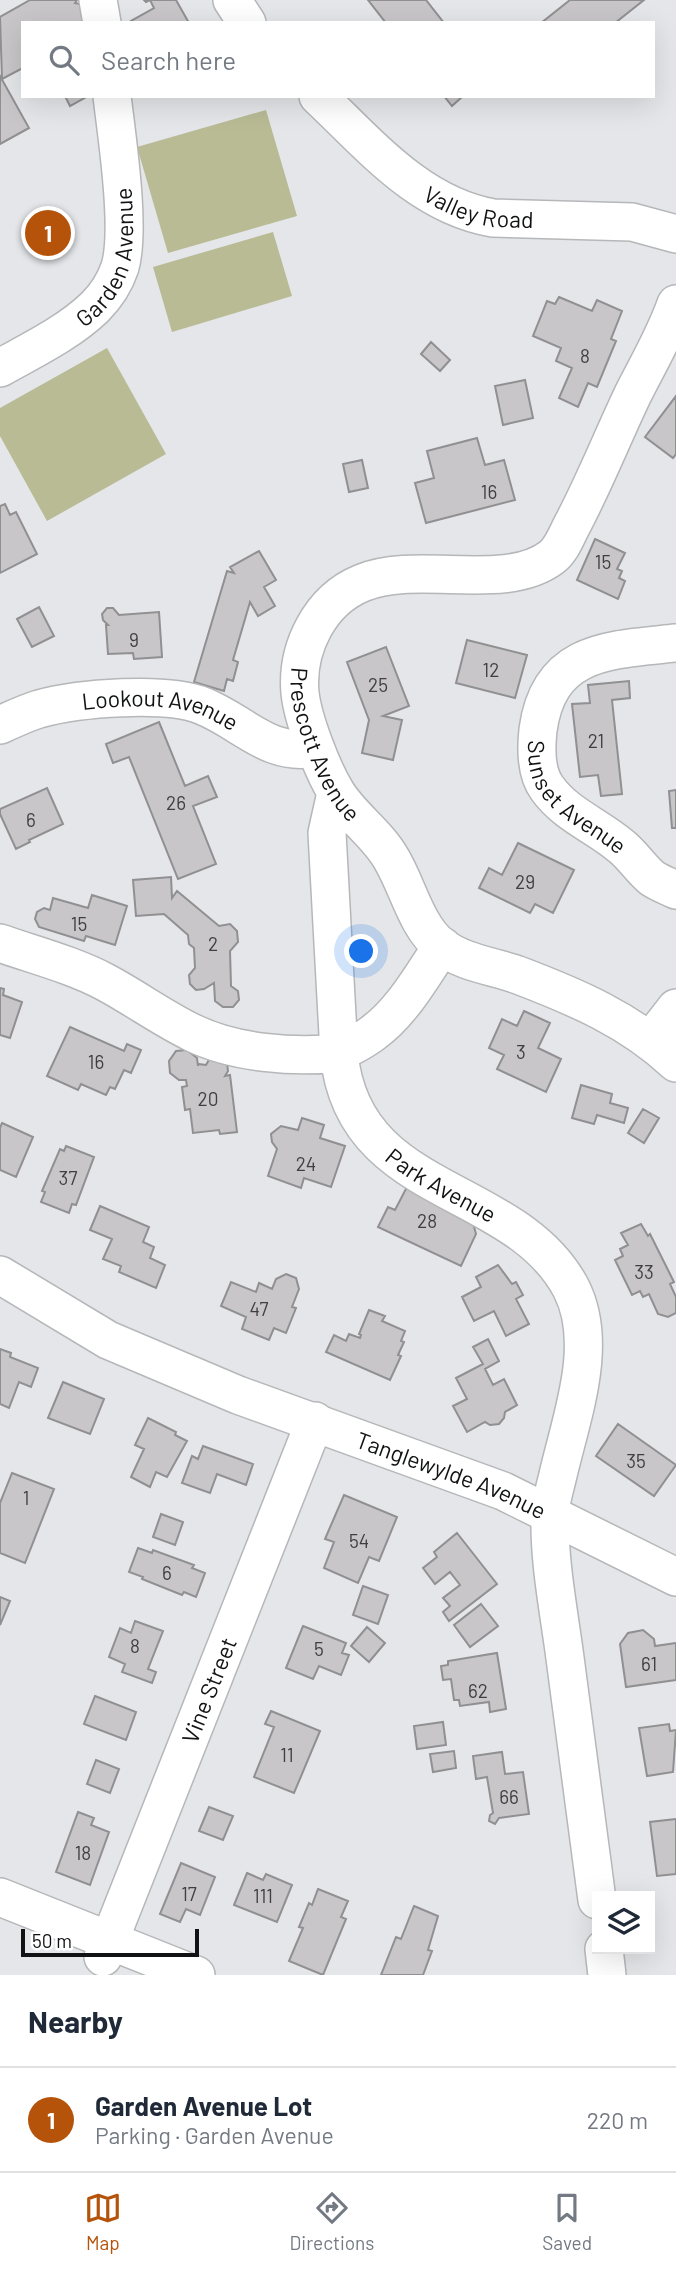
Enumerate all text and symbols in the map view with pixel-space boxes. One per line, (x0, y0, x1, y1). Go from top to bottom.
search box (21, 21, 655, 98)
icon: search (45, 41, 83, 79)
text: Search here (101, 44, 236, 75)
street label: Valley Road (419, 179, 534, 233)
street label: Garden Avenue (70, 187, 138, 332)
pin: 1 (25, 207, 71, 259)
house number: 8 (580, 344, 590, 367)
house number: 16 (481, 480, 497, 503)
house number: 15 (595, 550, 611, 573)
house number: 9 (129, 628, 139, 651)
house number: 12 (483, 658, 499, 681)
street label: Prescott Avenue (285, 666, 366, 827)
house number: 25 (368, 673, 388, 696)
street label: Lookout Avenue (80, 683, 244, 736)
house number: 21 (588, 729, 604, 752)
street label: Sunset Avenue (523, 740, 633, 859)
house number: 26 (166, 791, 186, 814)
house number: 6 (26, 808, 36, 831)
house number: 29 (515, 870, 535, 893)
house number: 15 (71, 912, 87, 935)
house number: 2 (208, 932, 218, 955)
your location (344, 934, 378, 968)
house number: 3 (516, 1040, 526, 1063)
house number: 16 (88, 1050, 104, 1073)
house number: 20 (198, 1087, 218, 1110)
street label: Park Avenue (380, 1142, 502, 1228)
house number: 24 (296, 1152, 316, 1175)
house number: 37 (59, 1166, 77, 1189)
house number: 28 (417, 1209, 437, 1232)
house number: 33 (634, 1260, 654, 1283)
house number: 47 (250, 1297, 268, 1320)
street label: Tanglewylde Avenue (353, 1425, 551, 1524)
house number: 35 (626, 1449, 646, 1472)
house number: 1 (23, 1486, 29, 1509)
house number: 54 (349, 1529, 369, 1552)
house number: 6 (162, 1561, 172, 1584)
street label: Vine Street (175, 1633, 242, 1747)
house number: 8 (130, 1634, 140, 1657)
house number: 5 (314, 1637, 324, 1660)
house number: 61 (641, 1652, 657, 1675)
house number: 62 (468, 1679, 488, 1702)
house number: 11 (280, 1743, 294, 1766)
house number: 66 (499, 1785, 519, 1808)
house number: 18 (75, 1841, 91, 1864)
house number: 17 (181, 1882, 197, 1905)
house number: 111 (253, 1884, 273, 1907)
map controls (592, 1891, 655, 1954)
button: layers (592, 1891, 655, 1954)
scale bar (21, 1926, 200, 1958)
text: 50 m (32, 1929, 72, 1952)
text: Nearby (28, 2003, 123, 2039)
text: Garden Avenue Lot (95, 2090, 312, 2121)
text: 1 (47, 2106, 55, 2134)
text: 220 m (587, 2106, 648, 2134)
text: Parking · Garden Avenue (95, 2121, 334, 2149)
tab: Map (84, 2189, 122, 2254)
tab: Directions (290, 2189, 375, 2254)
tab: Saved (542, 2189, 592, 2254)

